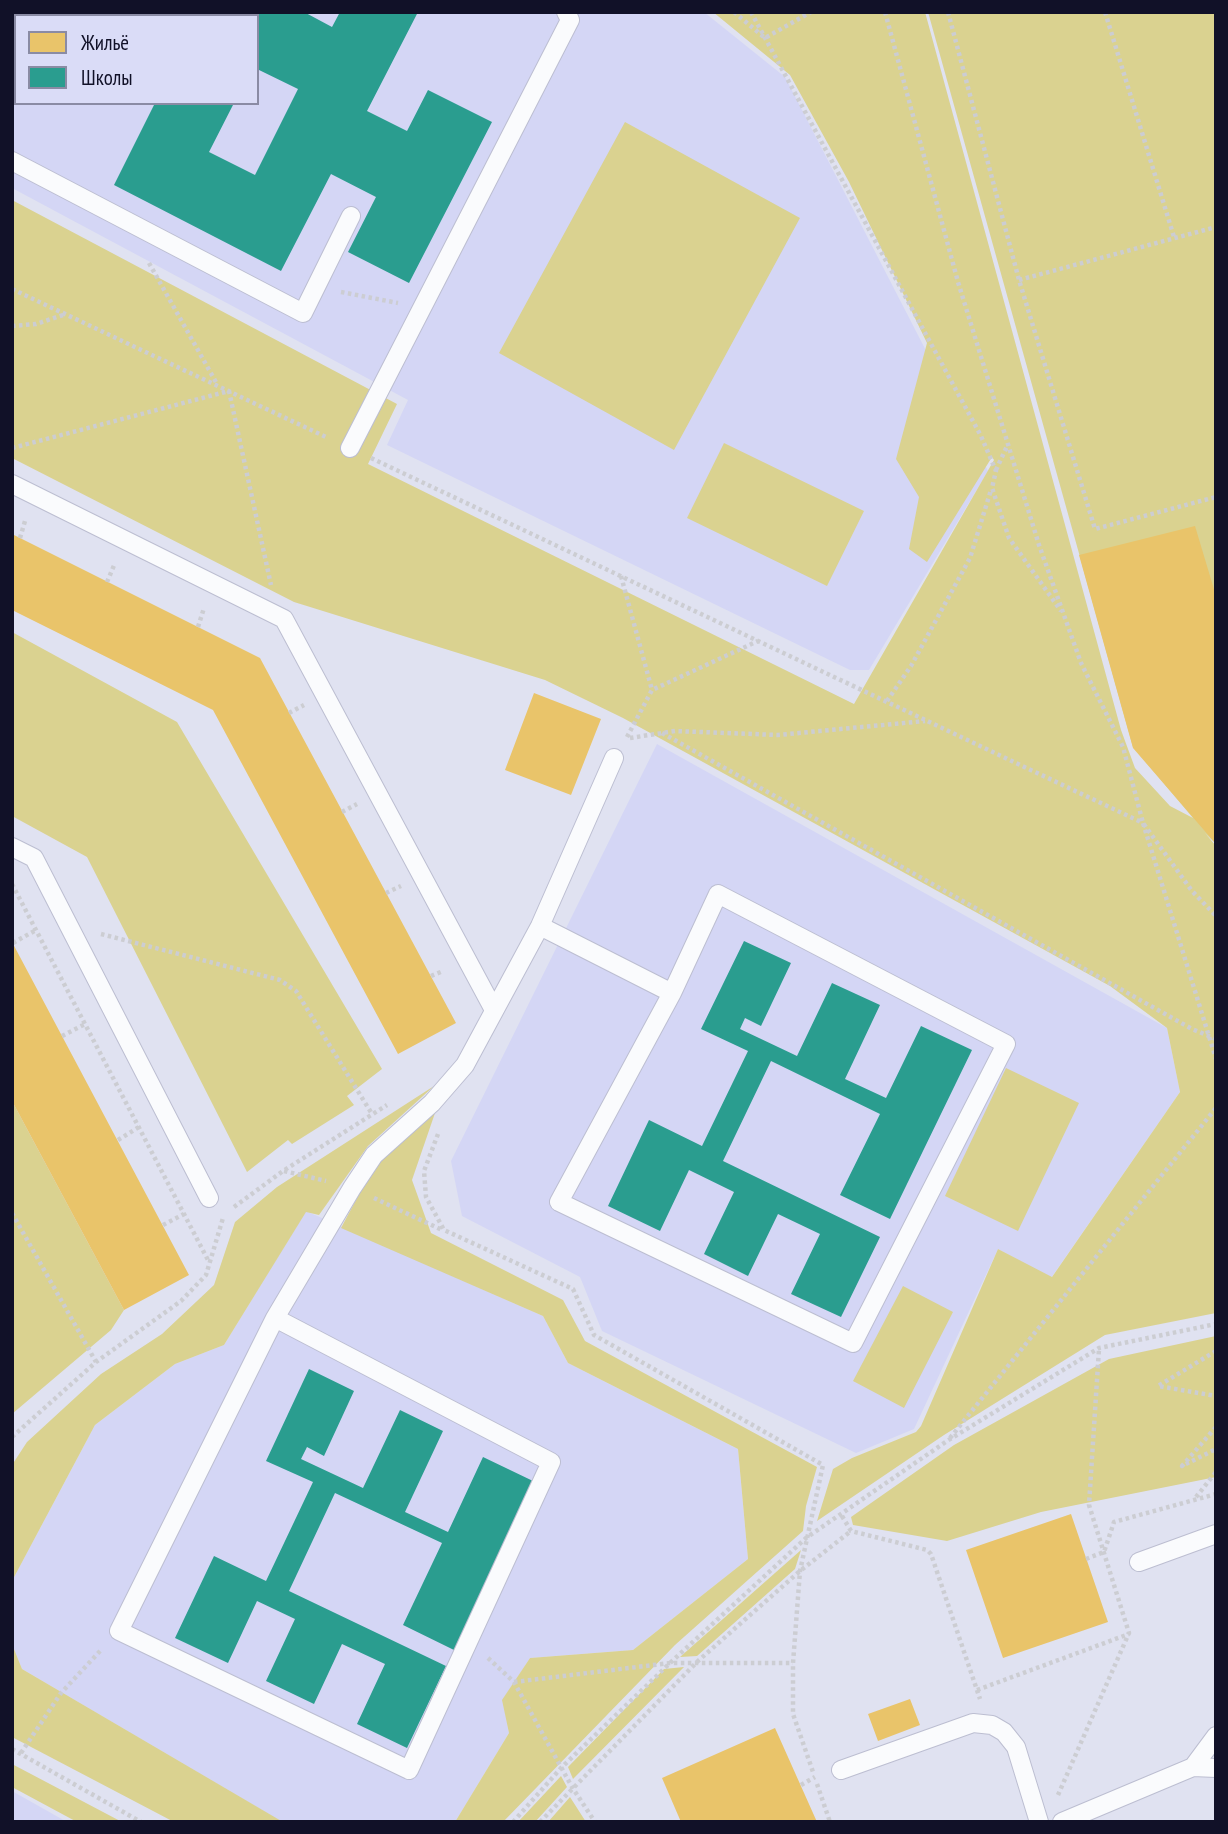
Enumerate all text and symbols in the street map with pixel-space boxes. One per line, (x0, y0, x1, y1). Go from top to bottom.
legend (14, 14, 259, 105)
text: Жильё (81, 29, 129, 56)
text: Школы (81, 64, 133, 91)

